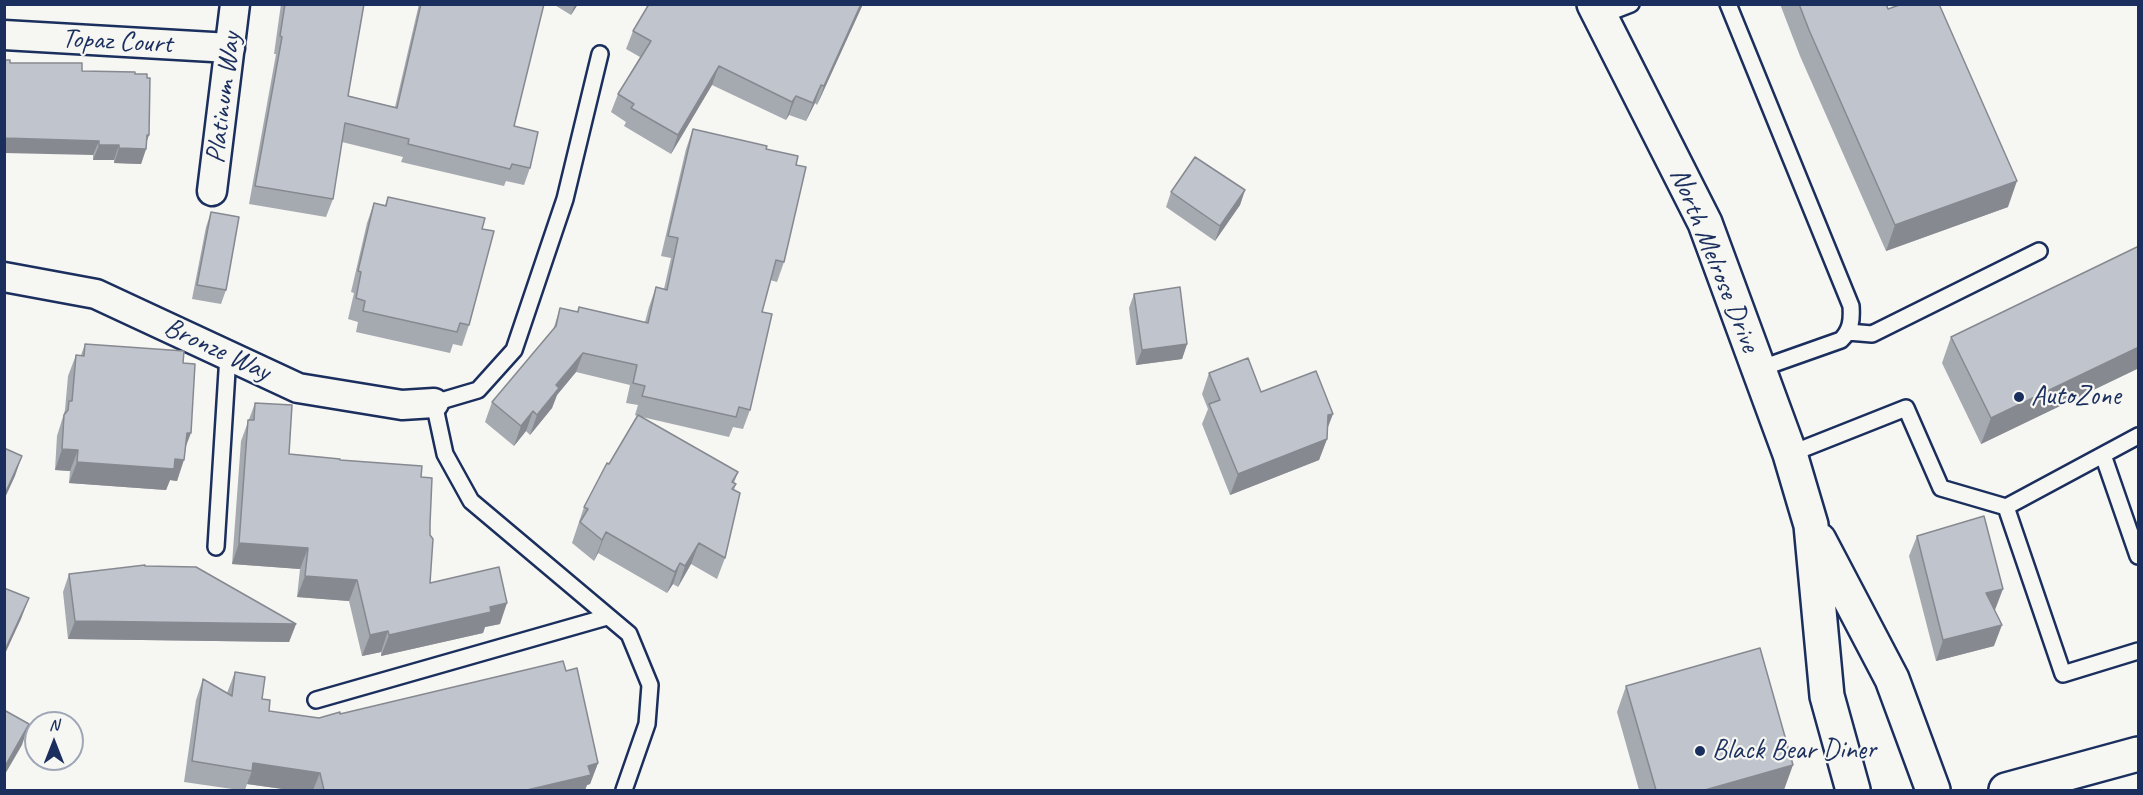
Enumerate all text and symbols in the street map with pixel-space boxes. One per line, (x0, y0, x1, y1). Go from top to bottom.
street label: Topaz Court (61, 22, 173, 62)
street label: Platinum Way (199, 31, 249, 165)
street label: North Melrose Drive (1662, 163, 1766, 357)
street label: Bronze Way (159, 311, 275, 389)
place label: AutoZone (2031, 380, 2120, 414)
marker: AutoZone (2012, 390, 2026, 404)
north arrow (24, 711, 84, 771)
text: N (49, 715, 59, 735)
place label: Black Bear Diner (1712, 734, 1876, 768)
marker: Black Bear Diner (1693, 744, 1707, 758)

